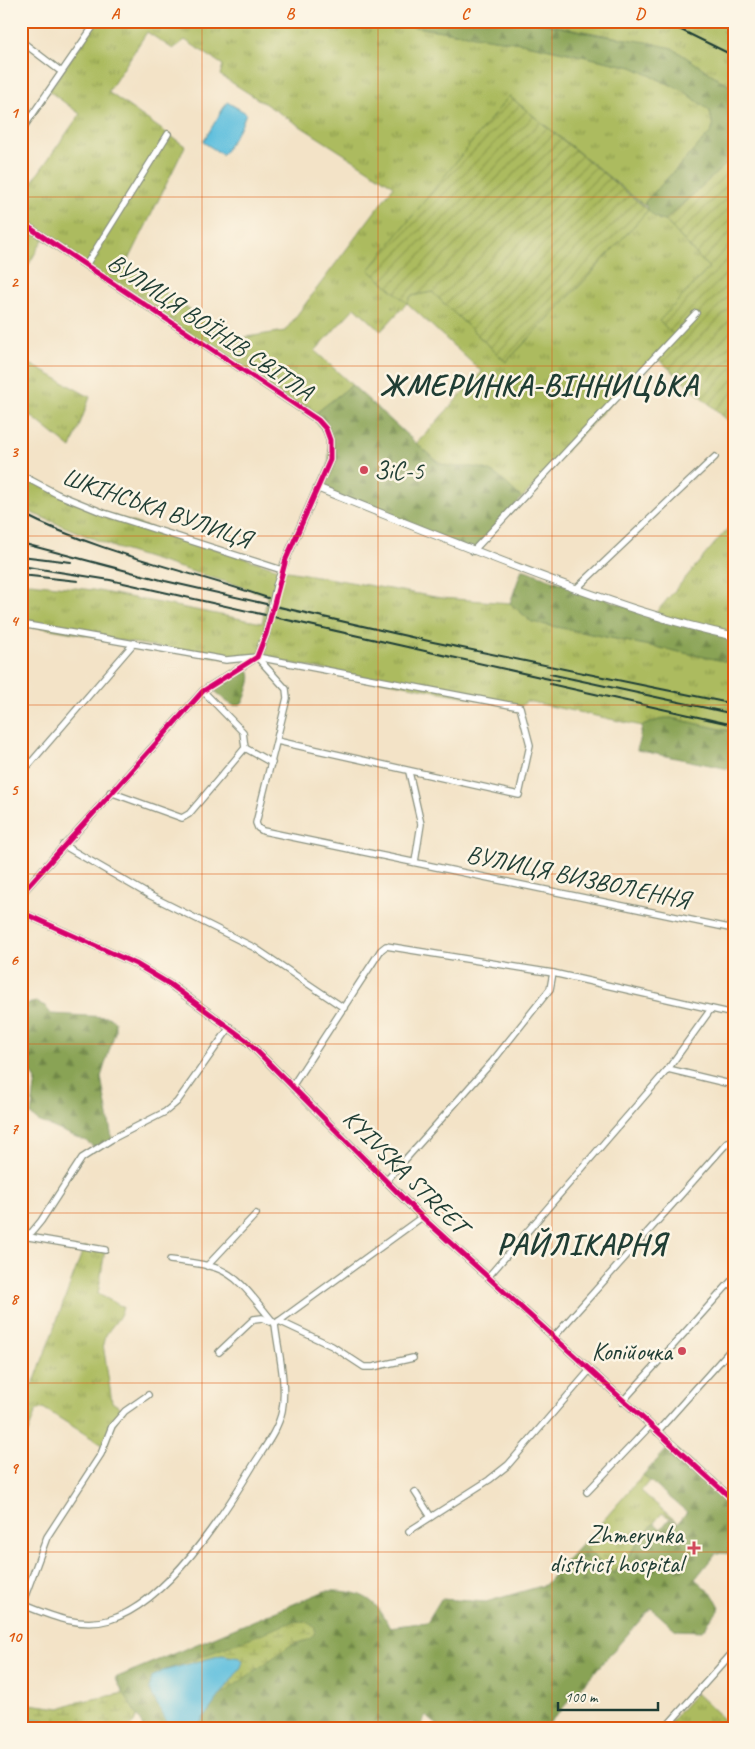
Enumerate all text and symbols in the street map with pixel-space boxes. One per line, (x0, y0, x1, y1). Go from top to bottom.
text: A (111, 4, 121, 24)
text: B (286, 4, 296, 24)
text: C (461, 4, 471, 24)
text: D (635, 4, 646, 24)
text: 1 (10, 103, 19, 123)
street label: ВУЛИЦЯ ВОЇНІВ СВІТЛА (101, 246, 321, 408)
text: 2 (10, 272, 19, 292)
district label: ЖМЕРИНКА-ВІННИЦЬКА (380, 366, 700, 404)
text: 3 (10, 442, 19, 462)
place label: ЗіС-5 (374, 455, 426, 487)
street label: ШКІНСЬКА ВУЛИЦЯ (58, 461, 259, 557)
marker: ЗіС-5 (358, 464, 370, 476)
text: 4 (10, 611, 19, 631)
text: 5 (11, 780, 20, 800)
street label: ВУЛИЦЯ ВИЗВОЛЕННЯ (464, 838, 696, 917)
text: 6 (10, 950, 19, 970)
street label: KYIVSKA STREET (336, 1102, 479, 1246)
text: 7 (10, 1119, 19, 1139)
district label: РАЙЛІКАРНЯ (497, 1225, 670, 1263)
text: 8 (10, 1289, 19, 1309)
place label: Копійочка (592, 1336, 674, 1368)
marker: Копійочка (676, 1345, 688, 1357)
text: 9 (10, 1458, 19, 1478)
place label: Zhmerynka district hospital (549, 1519, 688, 1580)
marker: Zhmerynka district hospital (687, 1541, 701, 1555)
text: 10 (7, 1627, 23, 1647)
scale bar (558, 1679, 658, 1711)
text: 100 m (565, 1688, 599, 1707)

